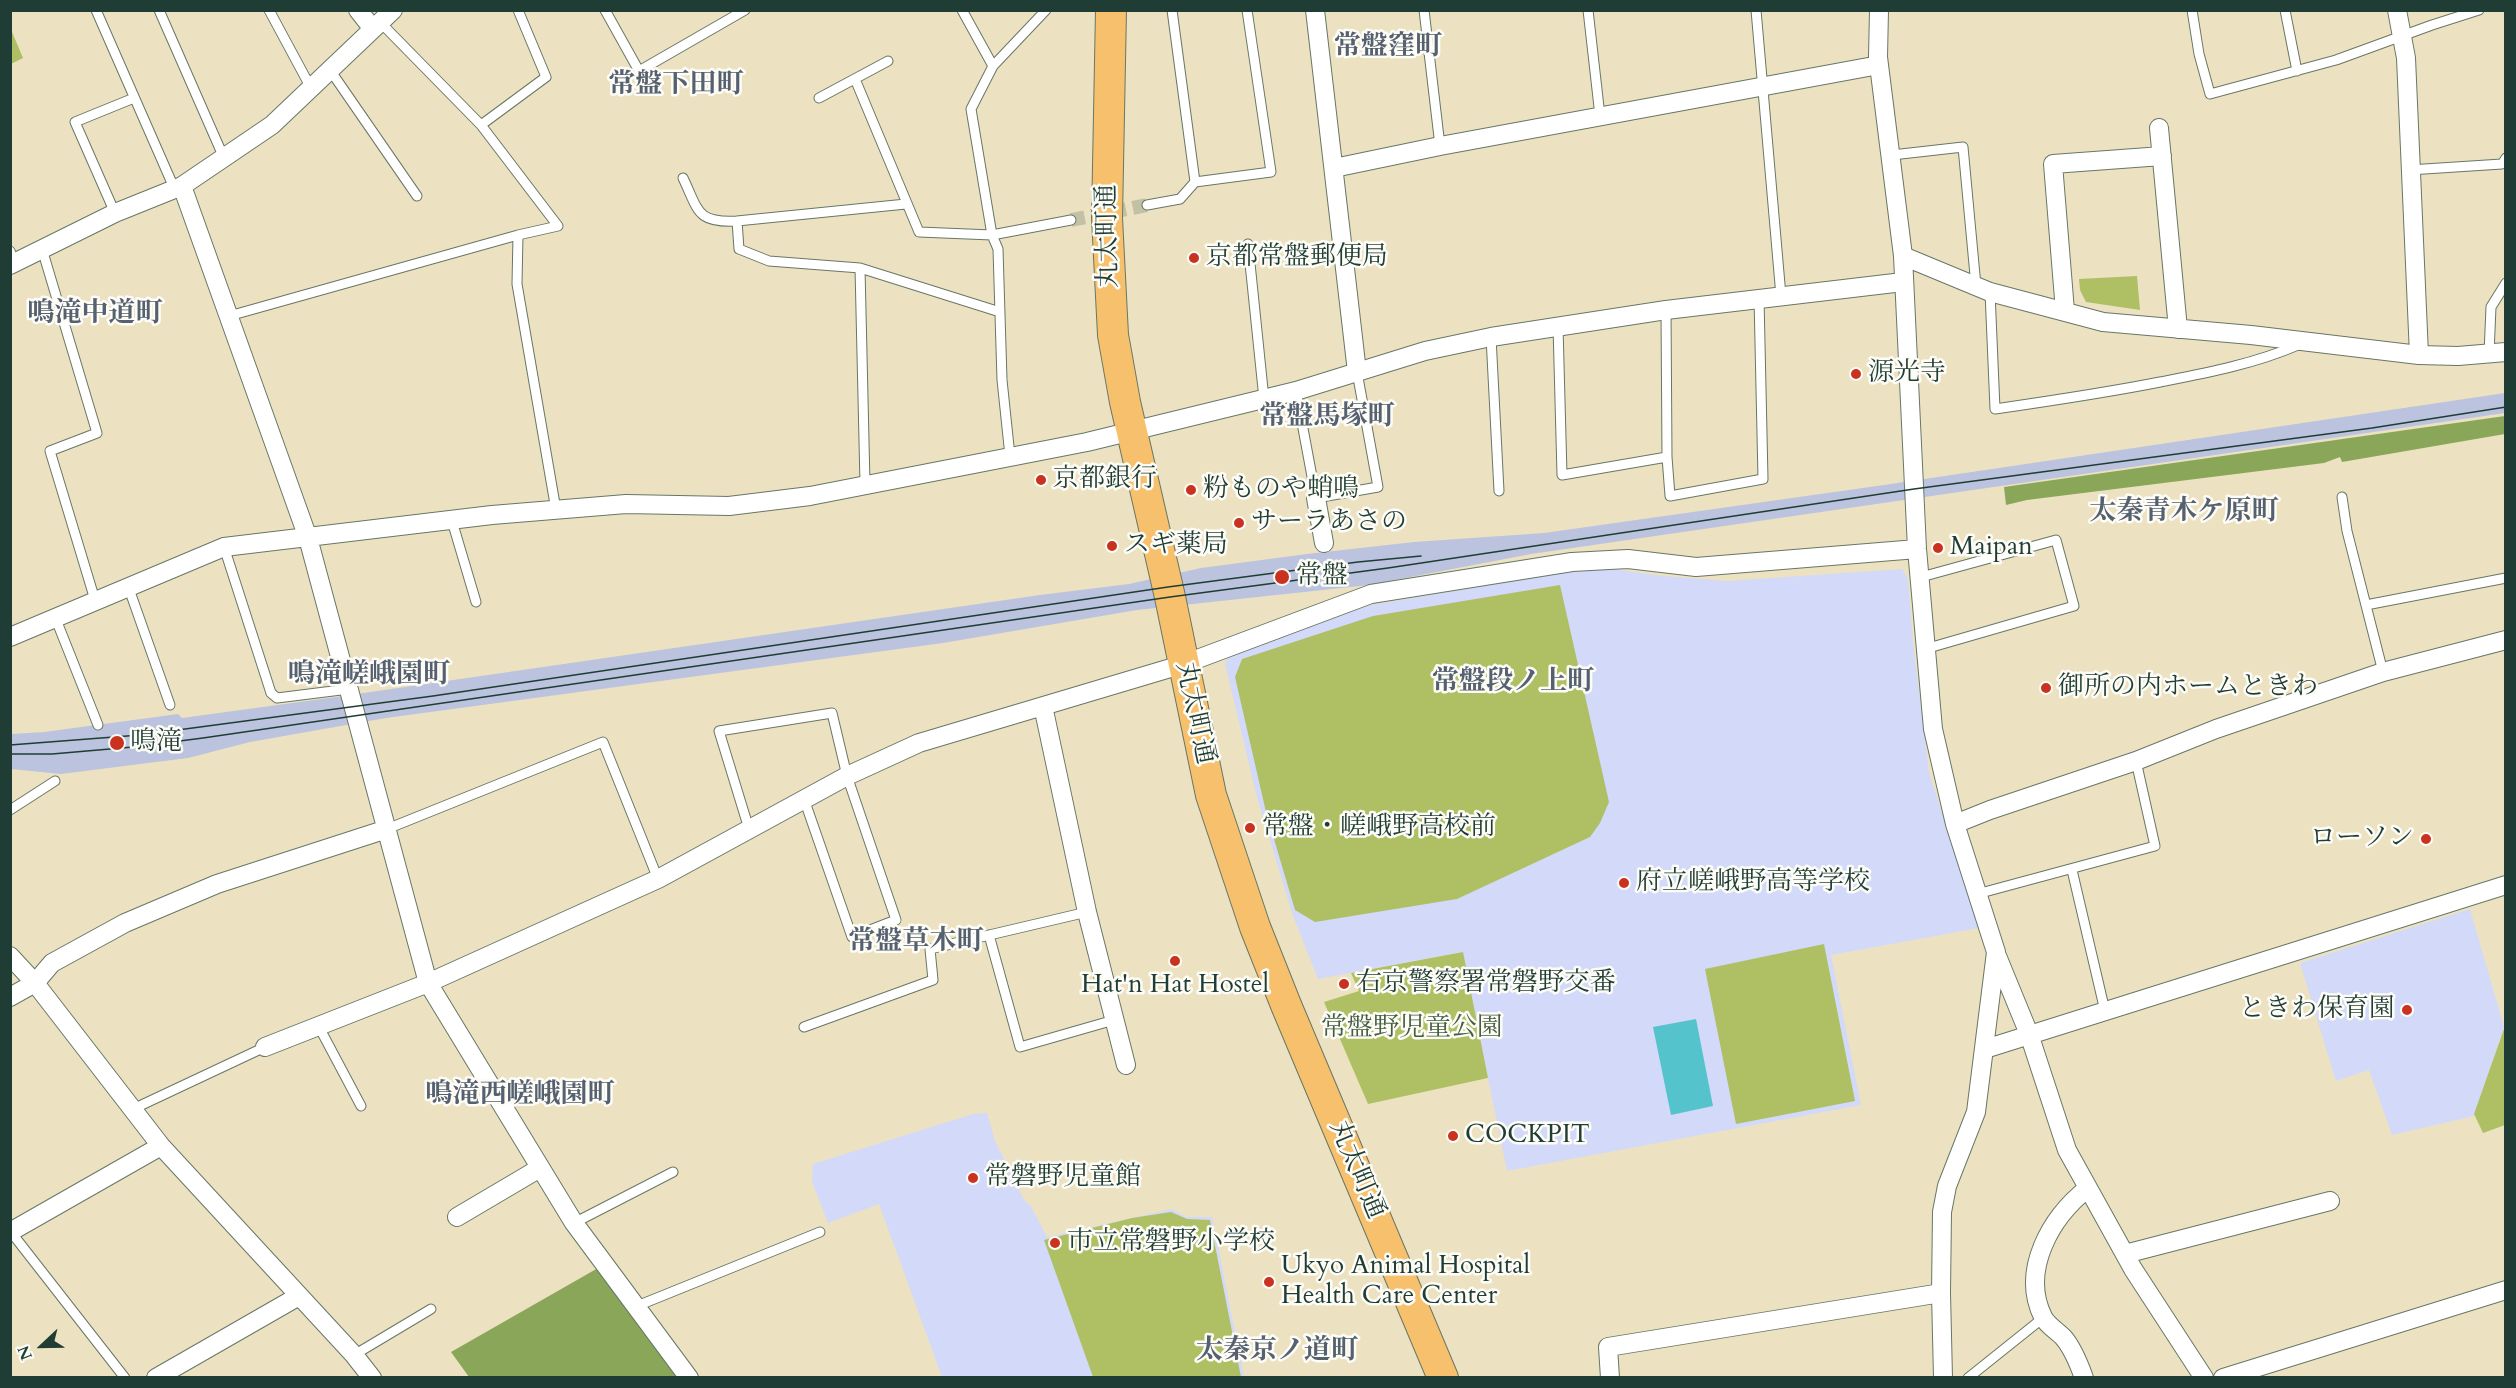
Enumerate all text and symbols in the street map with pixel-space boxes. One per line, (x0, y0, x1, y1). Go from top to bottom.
district label: 常盤窪町 (1334, 32, 1442, 64)
district label: 常盤下田町 (609, 70, 743, 102)
street label: 丸太町通 (1092, 184, 1126, 288)
place label: 京都常盤郵便局 (1206, 242, 1388, 274)
marker: 京都常盤郵便局 (1187, 251, 1201, 265)
district label: 鳴滝中道町 (28, 299, 162, 331)
place label: 源光寺 (1868, 358, 1946, 390)
marker: 源光寺 (1849, 367, 1863, 381)
district label: 常盤馬塚町 (1260, 402, 1394, 434)
place label: 京都銀行 (1053, 464, 1157, 496)
marker: 京都銀行 (1034, 473, 1048, 487)
place label: 粉ものや蛸鳴 (1203, 474, 1359, 506)
marker: 粉ものや蛸鳴 (1184, 483, 1198, 497)
district label: 太秦青木ケ原町 (2090, 497, 2278, 529)
place label: サーラあさの (1251, 507, 1407, 539)
marker: サーラあさの (1232, 516, 1246, 530)
place label: スギ薬局 (1124, 530, 1228, 562)
place label: Maipan (1950, 532, 2033, 564)
marker: スギ薬局 (1105, 539, 1119, 553)
marker: Maipan (1931, 541, 1945, 555)
place label: 常盤 (1296, 561, 1348, 593)
marker: 常盤 (1273, 568, 1291, 586)
street label: 丸太町通 (1168, 659, 1220, 767)
district label: 鳴滝嵯峨園町 (288, 660, 450, 692)
district label: 常盤段ノ上町 (1432, 667, 1594, 699)
place label: 御所の内ホームときわ (2058, 672, 2318, 704)
marker: 御所の内ホームときわ (2039, 681, 2053, 695)
place label: 鳴滝 (130, 727, 182, 759)
marker: 鳴滝 (108, 734, 126, 752)
place label: 常盤・嵯峨野高校前 (1262, 812, 1496, 844)
marker: 常盤・嵯峨野高校前 (1243, 821, 1257, 835)
place label: ローソン (2310, 823, 2414, 855)
marker: ローソン (2419, 832, 2433, 846)
place label: 府立嵯峨野高等学校 (1636, 867, 1870, 899)
marker: 府立嵯峨野高等学校 (1617, 876, 1631, 890)
district label: 常盤草木町 (849, 927, 983, 959)
marker: Hat'n Hat Hostel (1168, 954, 1182, 968)
place label: 右京警察署常磐野交番 (1356, 968, 1616, 1000)
place label: Hat'n Hat Hostel (1081, 970, 1269, 1002)
marker: 右京警察署常磐野交番 (1337, 977, 1351, 991)
place label: ときわ保育園 (2239, 994, 2395, 1026)
marker: ときわ保育園 (2400, 1003, 2414, 1017)
park label: 常盤野児童公園 (1321, 1013, 1503, 1045)
district label: 鳴滝西嵯峨園町 (426, 1080, 614, 1112)
street label: 丸太町通 (1321, 1116, 1391, 1224)
place label: COCKPIT (1465, 1120, 1590, 1152)
marker: COCKPIT (1446, 1129, 1460, 1143)
place label: 常磐野児童館 (985, 1162, 1141, 1194)
marker: 常磐野児童館 (966, 1171, 980, 1185)
place label: 市立常磐野小学校 (1067, 1227, 1275, 1259)
marker: 市立常磐野小学校 (1048, 1236, 1062, 1250)
place label: Ukyo Animal Hospital Health Care Center (1281, 1251, 1530, 1312)
marker: Ukyo Animal Hospital Health Care Center (1262, 1275, 1276, 1289)
north arrow (12, 1316, 72, 1376)
district label: 太秦京ノ道町 (1196, 1336, 1358, 1368)
text: N (13, 1342, 38, 1363)

